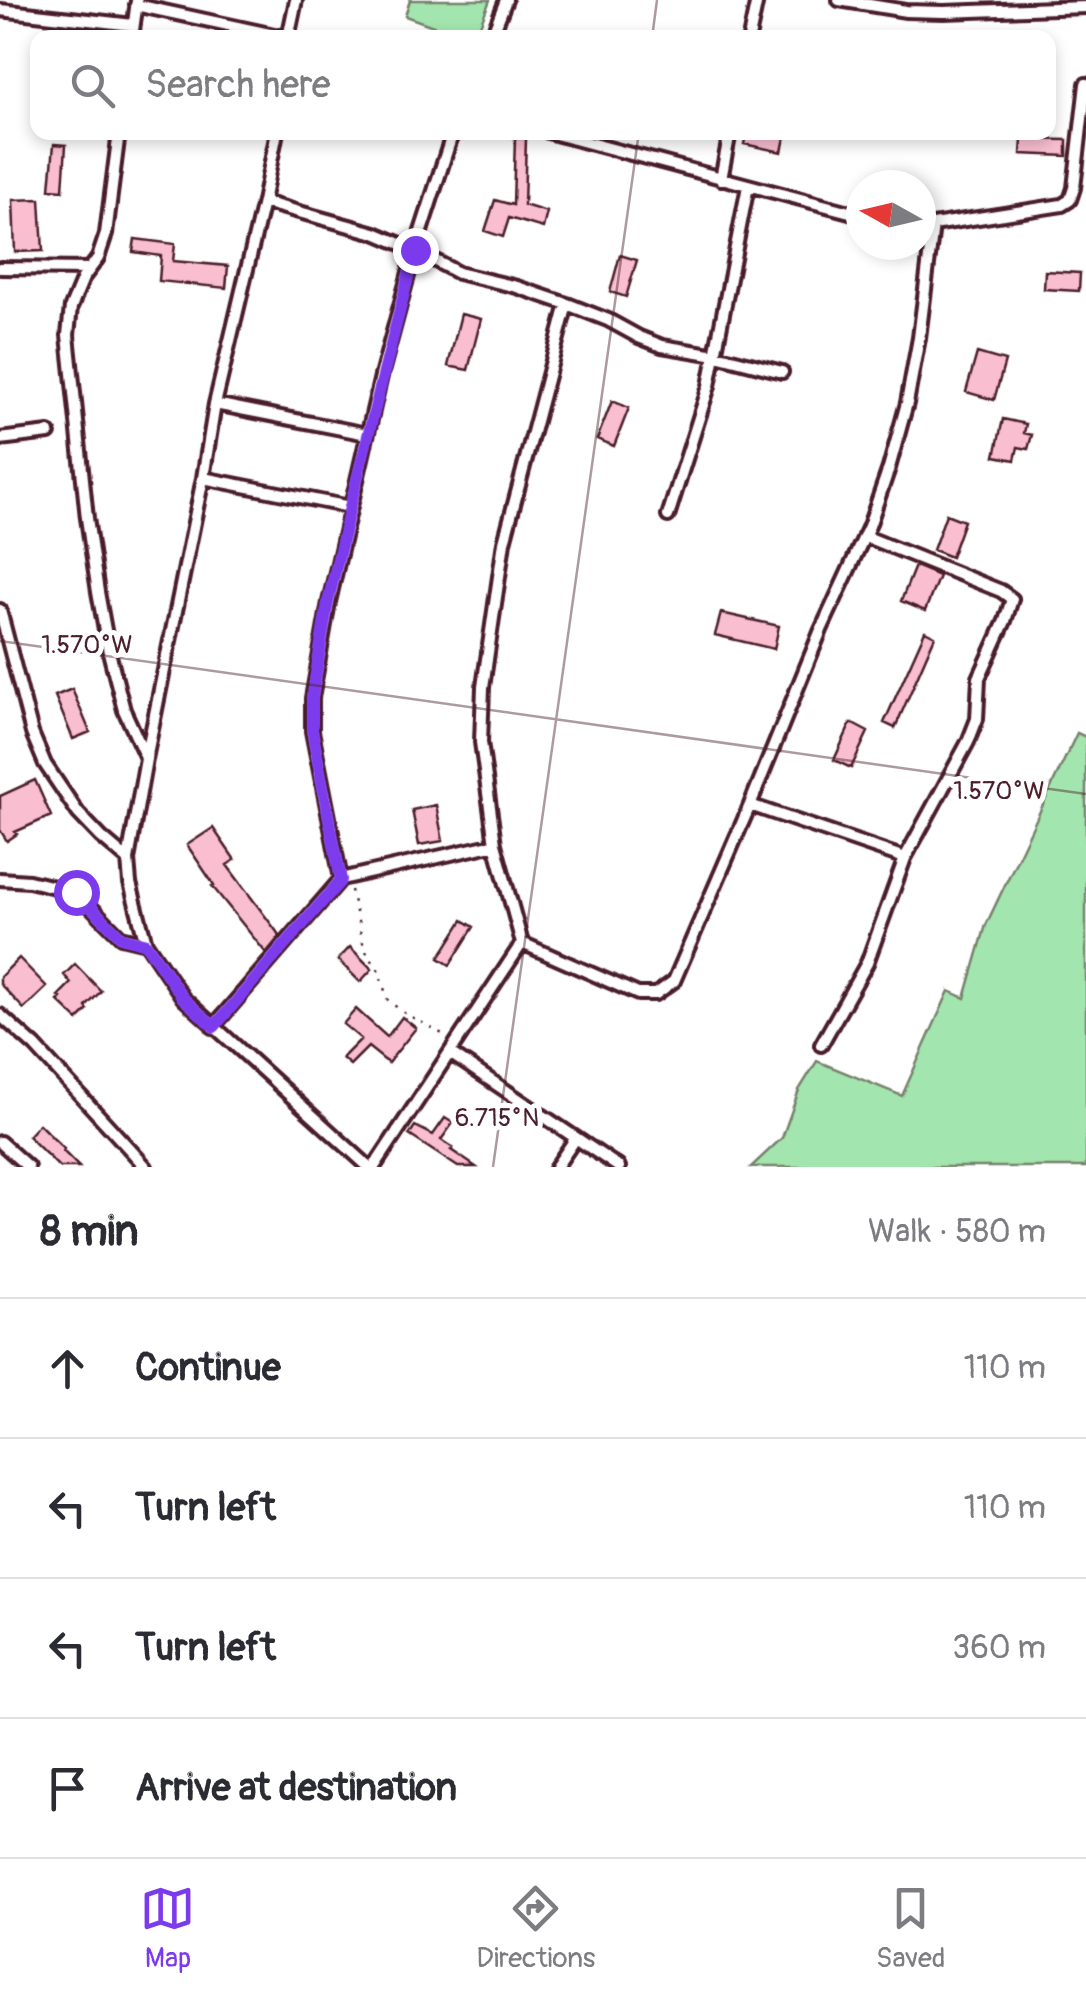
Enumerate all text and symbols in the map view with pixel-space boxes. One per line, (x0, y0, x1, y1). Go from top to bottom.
search box (30, 30, 1056, 140)
icon: search (65, 58, 120, 113)
text: Search here (145, 61, 331, 109)
north arrow (846, 170, 936, 260)
route end (393, 228, 439, 274)
text: 1.570°W (41, 630, 133, 661)
text: 1.570°W (953, 776, 1045, 807)
route start (54, 870, 100, 916)
text: 6.715°N (455, 1103, 539, 1134)
text: 8 min (40, 1206, 138, 1258)
text: Walk · 580 m (868, 1212, 1046, 1252)
icon: ahead (40, 1341, 95, 1396)
text: Continue (135, 1344, 281, 1392)
text: 110 m (964, 1348, 1046, 1388)
icon: left (40, 1481, 95, 1536)
text: Turn left (135, 1484, 276, 1532)
text: 110 m (964, 1488, 1046, 1528)
icon: left (40, 1621, 95, 1676)
text: Turn left (135, 1624, 276, 1672)
text: 360 m (952, 1628, 1046, 1668)
icon: arrive (40, 1761, 95, 1816)
text: Arrive at destination (135, 1764, 457, 1812)
tab: Map (140, 1881, 195, 1976)
tab: Directions (476, 1881, 595, 1976)
tab: Saved (876, 1881, 946, 1976)

